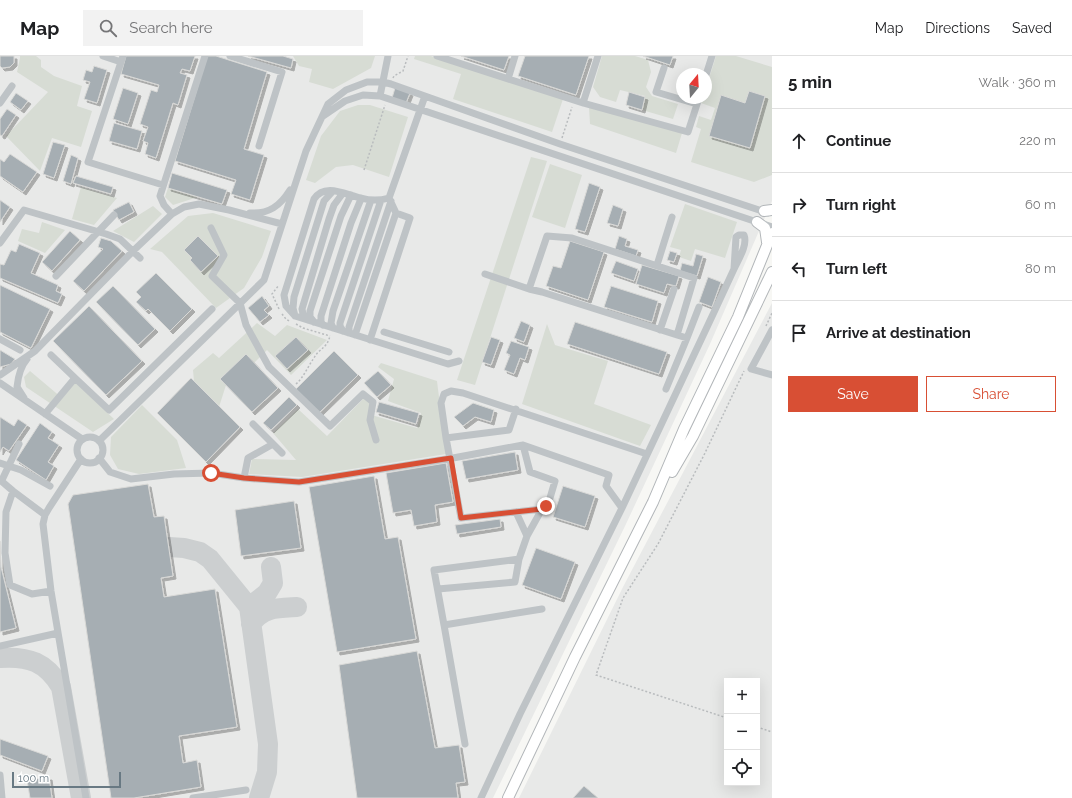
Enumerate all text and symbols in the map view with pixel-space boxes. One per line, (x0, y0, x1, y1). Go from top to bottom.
search box (83, 10, 363, 46)
text: Map (20, 17, 59, 39)
icon: search (97, 17, 119, 39)
text: Search here (129, 19, 213, 37)
text: Map (875, 20, 903, 36)
text: Directions (925, 20, 990, 36)
text: Saved (1012, 20, 1052, 36)
north arrow (676, 68, 712, 104)
text: 5 min (788, 72, 832, 92)
text: Walk · 360 m (978, 75, 1056, 90)
icon: ahead (788, 130, 810, 152)
text: Continue (826, 132, 891, 150)
text: 220 m (1019, 133, 1056, 148)
icon: right (788, 194, 810, 216)
text: Turn right (826, 196, 896, 214)
text: 60 m (1025, 197, 1056, 212)
icon: left (788, 258, 810, 280)
text: Turn left (826, 260, 887, 278)
text: 80 m (1025, 261, 1056, 276)
icon: arrive (788, 322, 810, 344)
text: Arrive at destination (826, 324, 971, 342)
button: Save (788, 376, 918, 412)
button: Share (926, 376, 1056, 412)
route start (202, 464, 220, 482)
route end (537, 497, 555, 515)
map controls (724, 678, 760, 786)
button: + (724, 678, 760, 714)
button: − (724, 714, 760, 750)
button: locate (724, 750, 760, 786)
scale bar (12, 770, 121, 789)
text: 100 m (18, 772, 49, 785)

